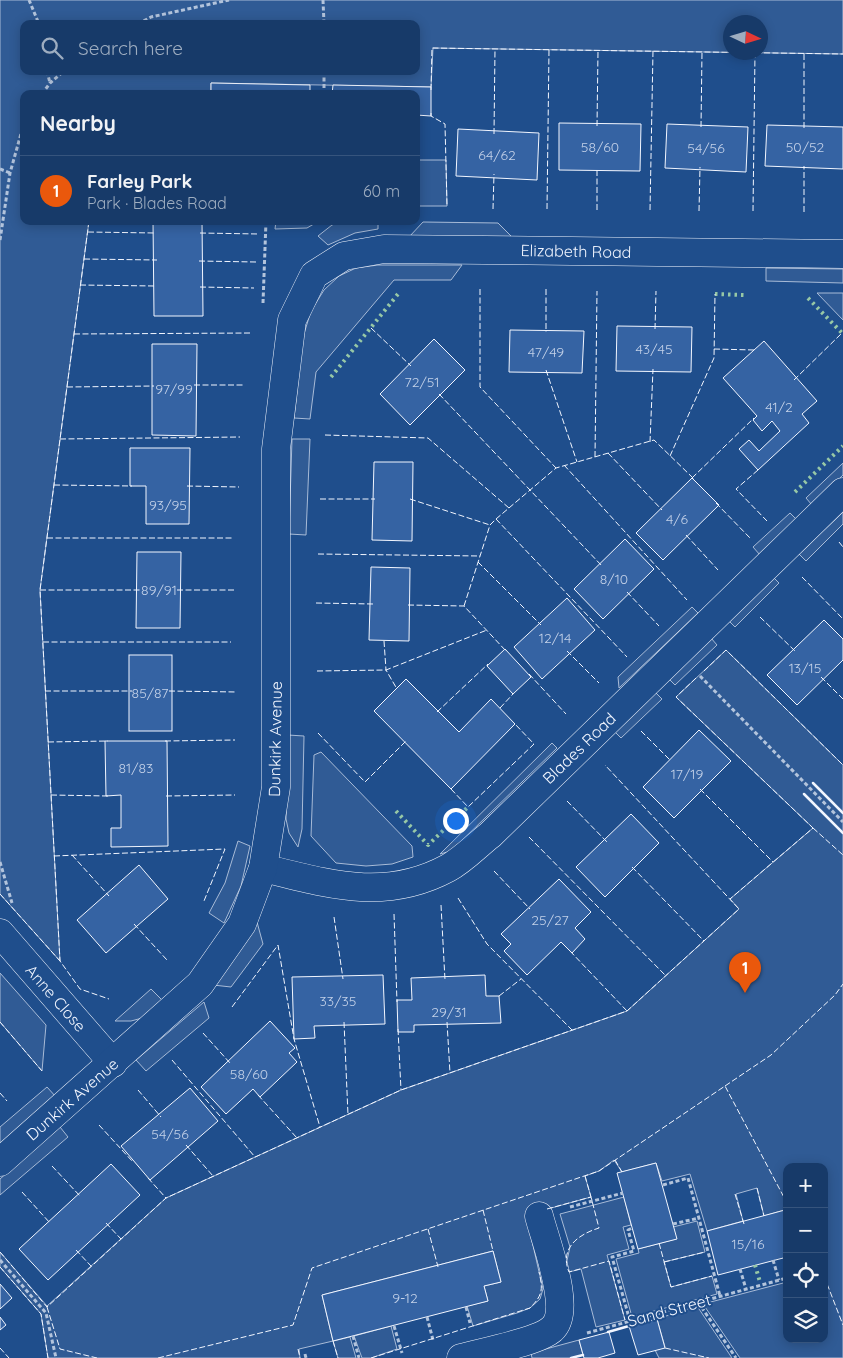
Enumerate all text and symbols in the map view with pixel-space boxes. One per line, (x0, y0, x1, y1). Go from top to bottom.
north arrow (723, 15, 768, 60)
search box (20, 20, 420, 75)
icon: search (38, 34, 66, 62)
text: Search here (78, 36, 183, 60)
text: Nearby (40, 110, 116, 136)
house number: 58/60 (581, 138, 619, 156)
house number: 50/52 (786, 138, 825, 156)
house number: 54/56 (687, 139, 725, 157)
house number: 64/62 (478, 146, 516, 164)
text: Farley Park (87, 169, 192, 193)
text: 1 (53, 181, 59, 201)
text: 60 m (363, 181, 400, 201)
text: Park · Blades Road (87, 193, 227, 213)
street label: Elizabeth Road (520, 240, 632, 262)
house number: 43/45 (635, 340, 673, 358)
house number: 47/49 (528, 343, 564, 361)
house number: 72/51 (404, 373, 440, 391)
house number: 97/99 (155, 380, 193, 398)
house number: 41/2 (765, 398, 793, 416)
house number: 93/95 (149, 496, 187, 514)
house number: 4/6 (666, 510, 689, 528)
house number: 8/10 (600, 570, 628, 588)
house number: 89/91 (141, 581, 177, 599)
house number: 12/14 (539, 629, 571, 647)
house number: 13/15 (789, 659, 821, 677)
street label: Dunkirk Avenue (264, 681, 286, 797)
house number: 85/87 (132, 684, 168, 702)
street label: Blades Road (538, 708, 620, 788)
house number: 81/83 (119, 759, 153, 777)
house number: 17/19 (671, 765, 704, 783)
your location (443, 808, 469, 834)
house number: 25/27 (531, 911, 569, 929)
pin: 1 (729, 952, 761, 993)
street label: Anne Close (21, 960, 91, 1036)
house number: 33/35 (320, 992, 356, 1010)
house number: 29/31 (431, 1003, 467, 1021)
street label: Dunkirk Avenue (22, 1054, 122, 1144)
house number: 58/60 (230, 1065, 268, 1083)
house number: 54/56 (151, 1125, 189, 1143)
map controls (783, 1163, 828, 1343)
button: + (783, 1163, 828, 1208)
button: − (783, 1208, 828, 1253)
house number: 15/16 (732, 1235, 765, 1253)
button: locate (783, 1253, 828, 1298)
house number: 9-12 (392, 1289, 418, 1307)
street label: Sand Street (625, 1289, 713, 1331)
button: layers (783, 1298, 828, 1343)

